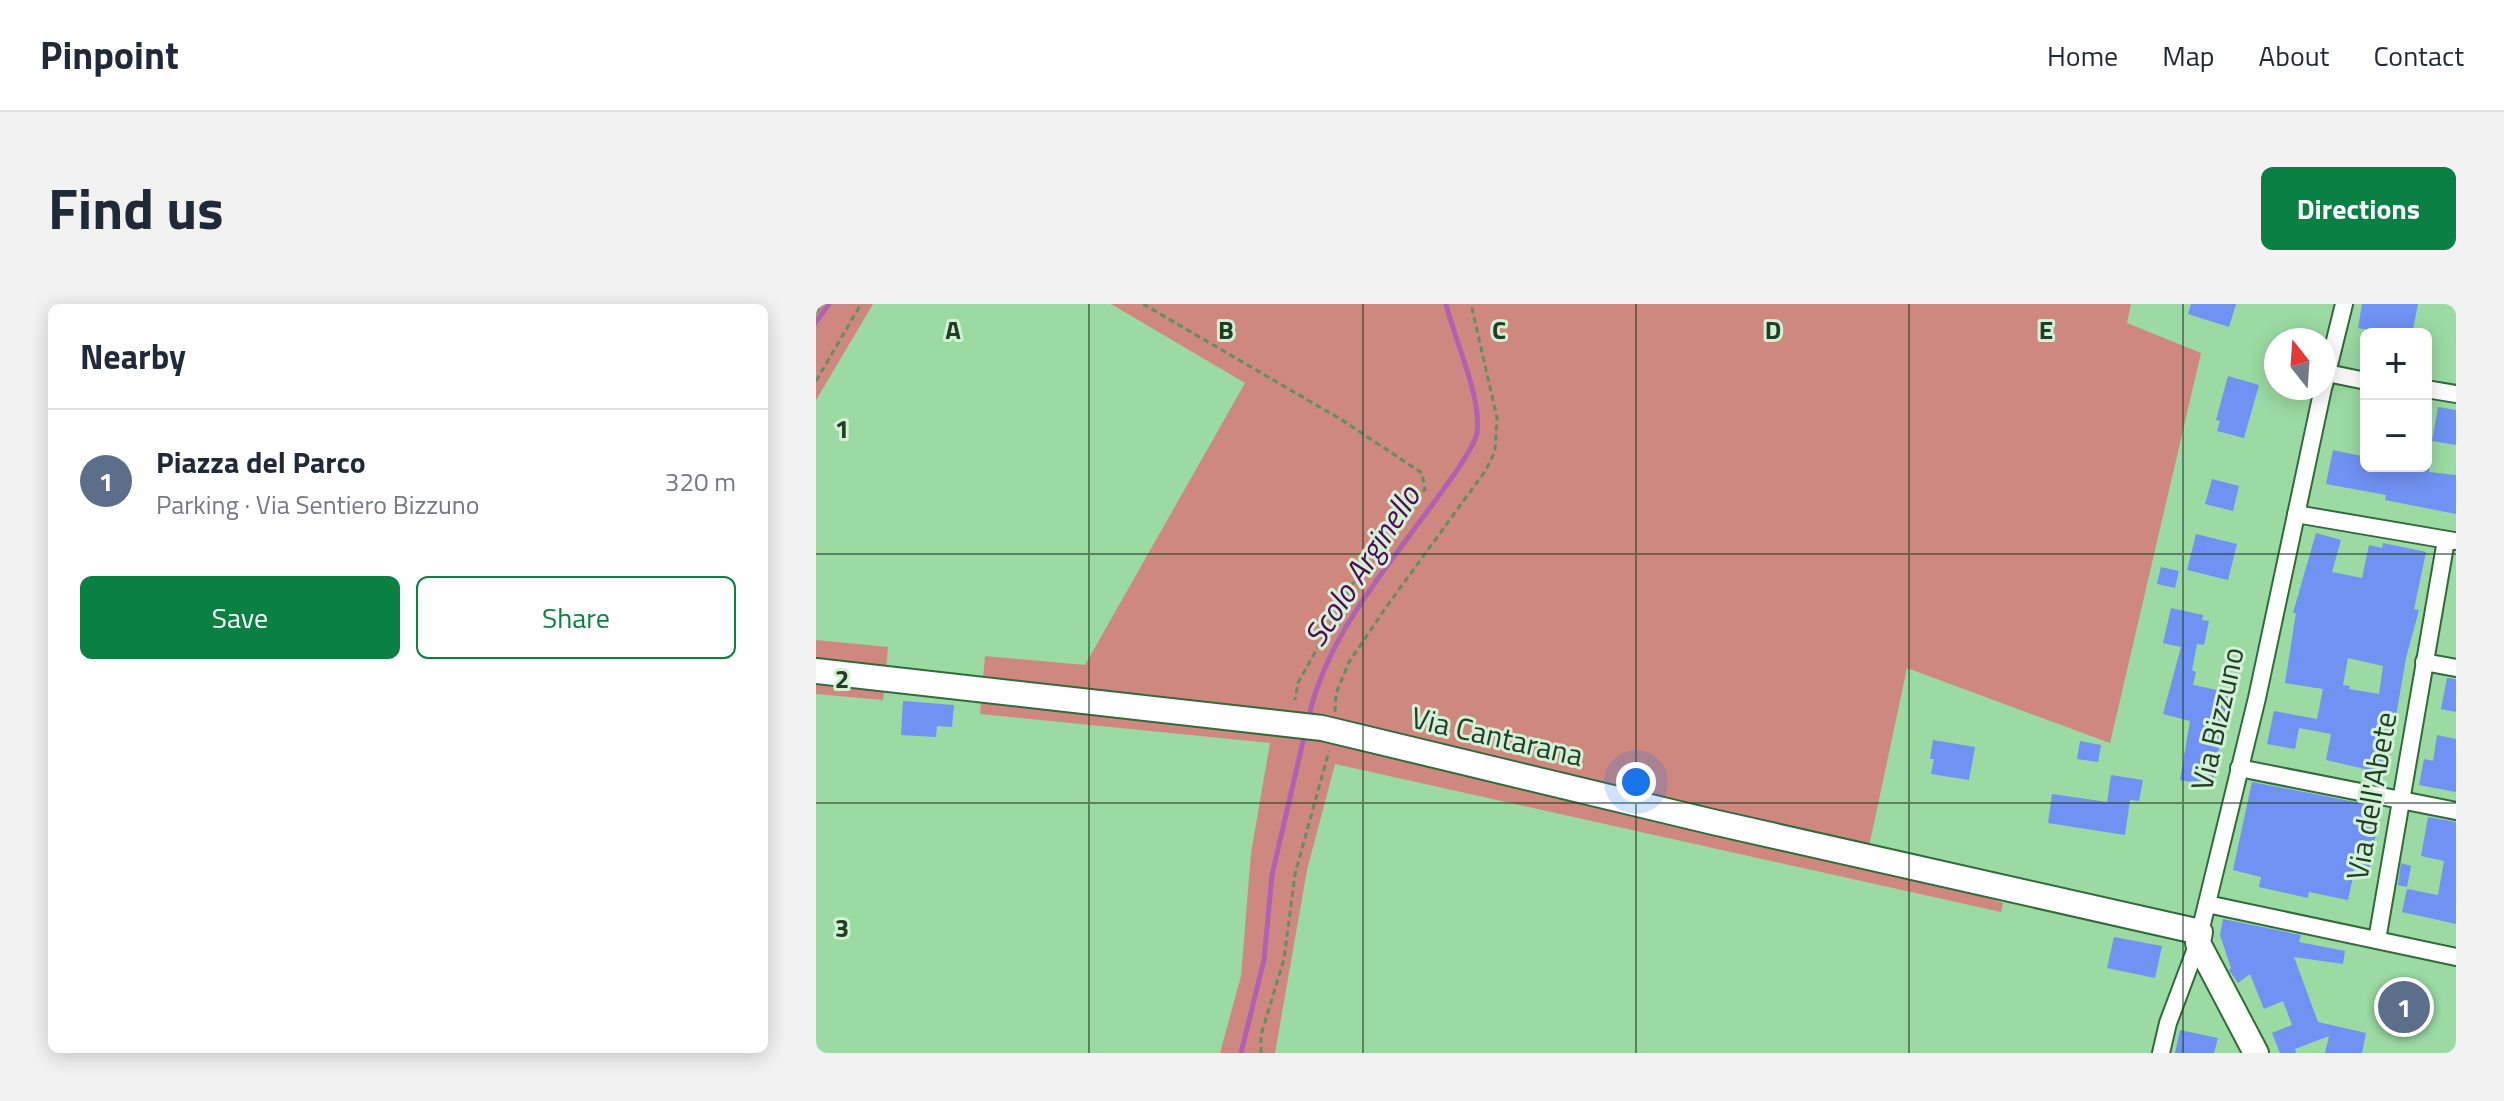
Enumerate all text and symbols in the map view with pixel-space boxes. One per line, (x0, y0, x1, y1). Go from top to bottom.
text: Pinpoint (40, 26, 179, 84)
text: Home (2047, 34, 2118, 77)
text: Map (2162, 34, 2215, 77)
text: About (2259, 34, 2329, 77)
text: Contact (2373, 34, 2464, 77)
text: Find us (48, 166, 224, 251)
button: Directions (2261, 167, 2456, 250)
text: A (945, 310, 961, 349)
text: B (1218, 310, 1234, 349)
text: C (1492, 310, 1506, 349)
text: D (1765, 310, 1781, 349)
text: E (2039, 310, 2053, 349)
north arrow (2264, 328, 2336, 400)
map controls (2360, 328, 2432, 472)
button: + (2360, 328, 2432, 400)
text: Nearby (80, 330, 186, 382)
button: − (2360, 400, 2432, 472)
text: 1 (835, 409, 849, 448)
text: Piazza del Parco (156, 439, 366, 485)
text: 1 (99, 462, 113, 501)
text: 320 m (665, 462, 736, 501)
water label: Scolo Arginello (1291, 474, 1432, 656)
text: Parking · Via Sentiero Bizzuno (156, 485, 480, 524)
button: Save (80, 576, 400, 659)
button: Share (416, 576, 736, 659)
street label: Via Bizzuno (2178, 643, 2256, 795)
text: 2 (835, 659, 849, 698)
street label: Via Cantarana (1407, 694, 1588, 778)
street label: Via dell'Abete (2334, 708, 2408, 883)
your location (1616, 762, 1656, 802)
text: 3 (835, 908, 849, 947)
pin: 1 (2378, 977, 2430, 1037)

